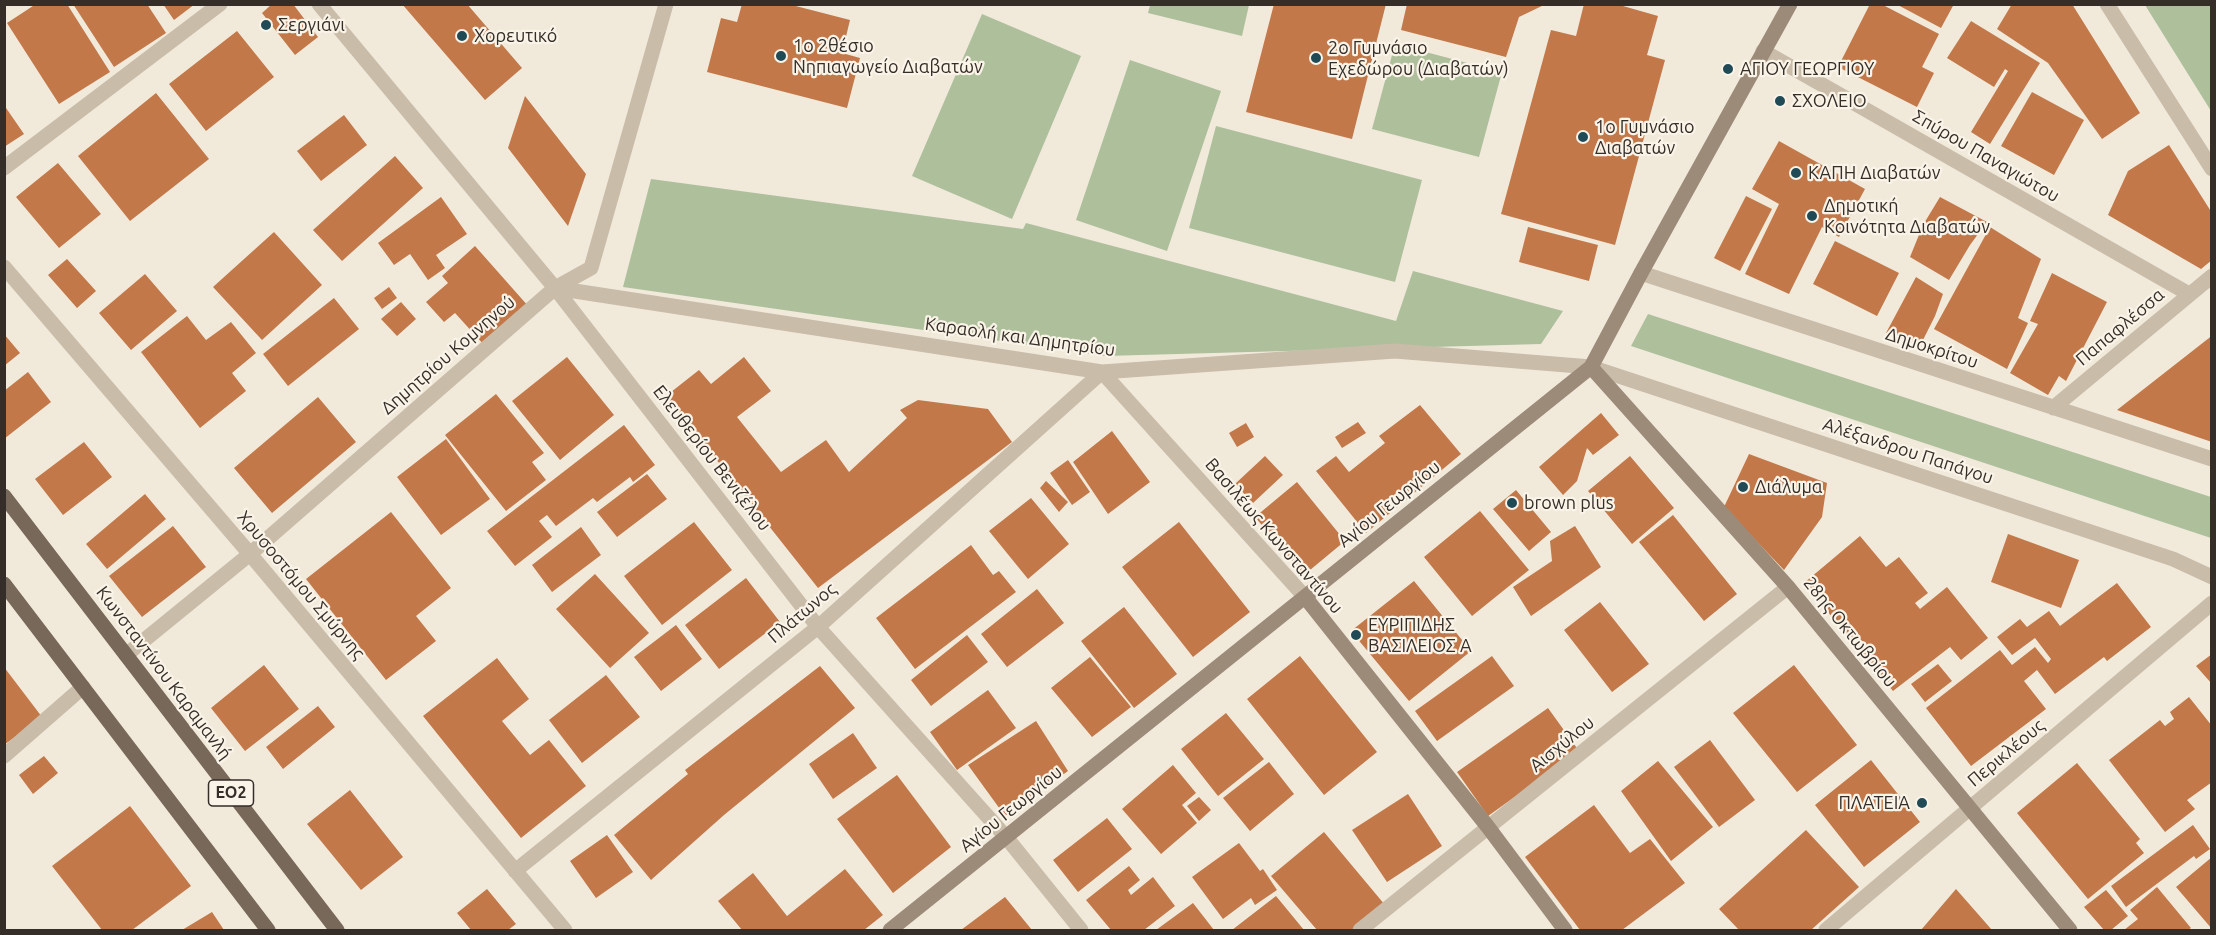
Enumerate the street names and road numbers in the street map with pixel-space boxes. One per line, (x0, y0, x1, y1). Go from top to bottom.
street label: Σπύρου Παναγιώτου (1909, 105, 2063, 207)
street label: Παπαφλέσσα (2071, 284, 2169, 370)
street label: Δημητρίου Κομνηνού (377, 291, 519, 419)
street label: Καραολή και Δημητρίου (924, 313, 1116, 361)
street label: Δημοκρίτου (1883, 323, 1981, 373)
street label: Ελευθερίου Βενιζέλου (648, 381, 776, 535)
street label: Αλέξανδρου Παπάγου (1820, 413, 1996, 489)
street label: Βασιλέως Κωνσταντίνου (1201, 454, 1347, 618)
street label: Αγίου Γεωργίου (1333, 456, 1445, 552)
street label: Χρυσοστόμου Σμύρνης (233, 506, 369, 664)
street label: 28ης Οκτωβρίου (1799, 572, 1901, 692)
street label: Πλάτωνος (763, 578, 841, 648)
street label: Κωνσταντίνου Καραμανλή (92, 582, 236, 764)
street label: Αισχύλου (1525, 712, 1599, 776)
street label: Περικλέους (1963, 715, 2049, 791)
street label: Αγίου Γεωργίου (955, 761, 1067, 857)
road number: ΕΟ2 (208, 780, 254, 806)

